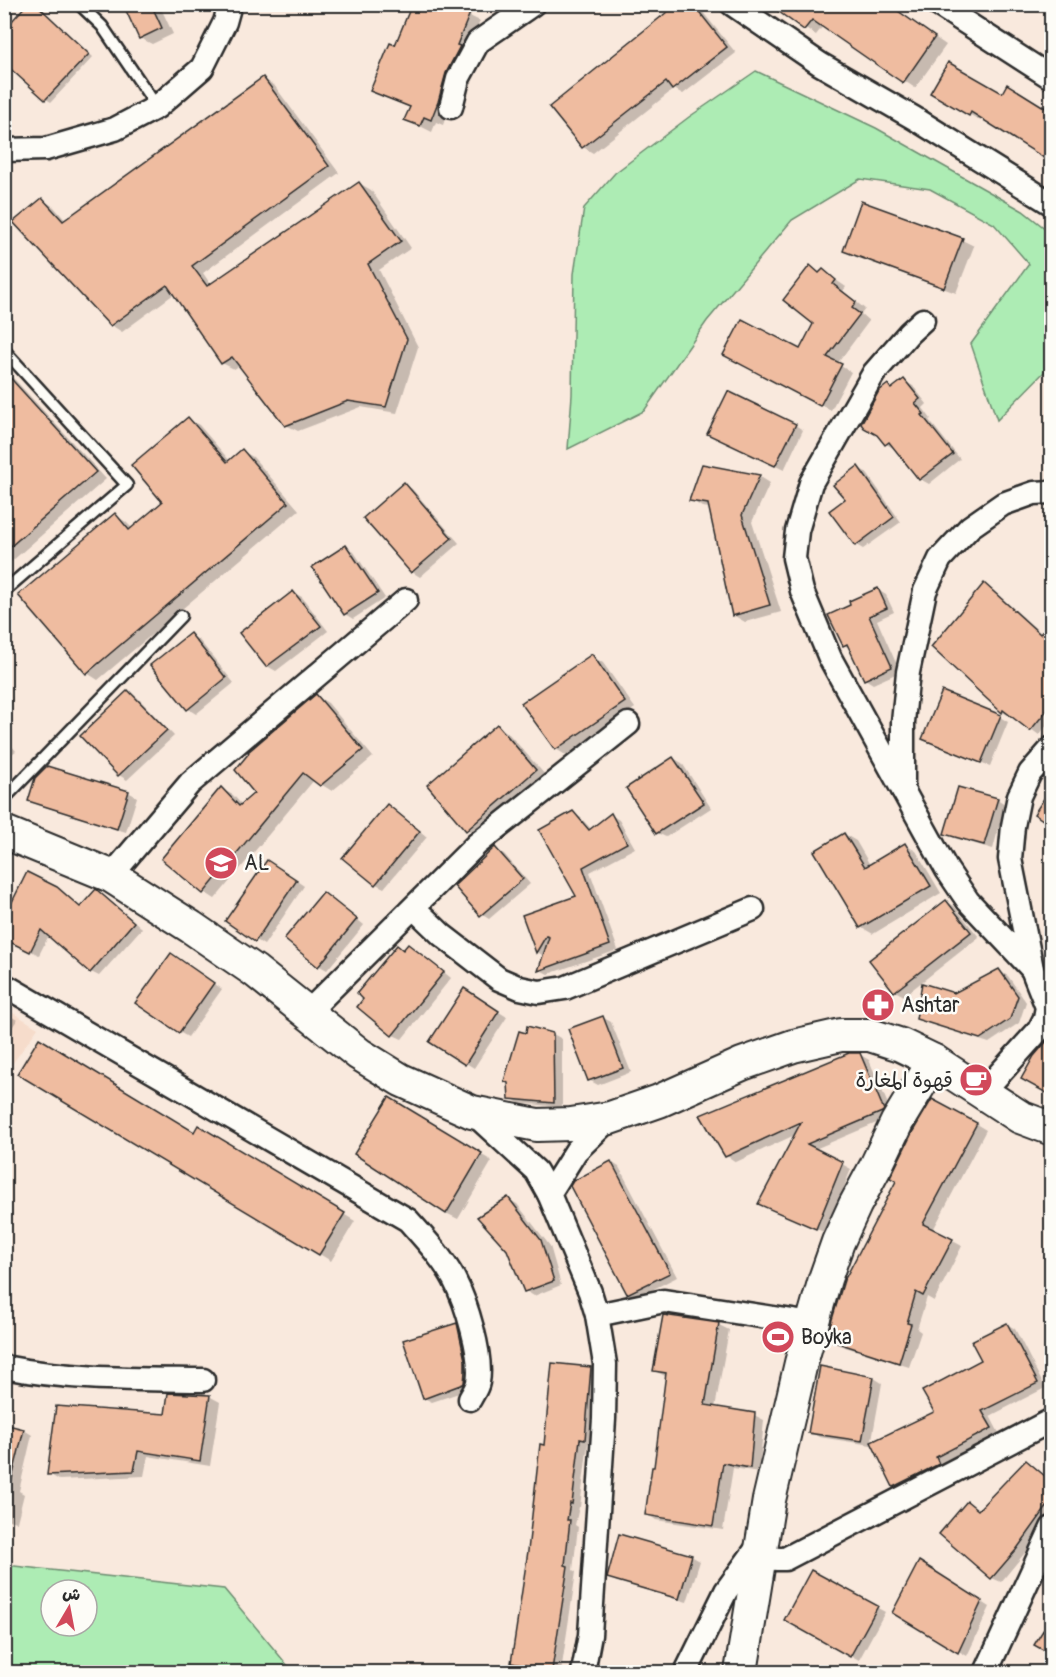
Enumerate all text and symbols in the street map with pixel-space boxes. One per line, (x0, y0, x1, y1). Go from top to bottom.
school or university icon: AL (203, 845, 239, 881)
place label: AL (244, 850, 269, 877)
pharmacy icon: Ashtar (860, 987, 896, 1023)
place label: Ashtar (901, 992, 960, 1019)
cafe icon: قهوة المغارة (958, 1062, 994, 1098)
place label: قهوة المغارة (855, 1067, 953, 1094)
sports icon: Boyka (760, 1319, 796, 1355)
place label: Boyka (801, 1324, 852, 1351)
north arrow (39, 1578, 99, 1638)
text: ش (61, 1583, 82, 1606)

